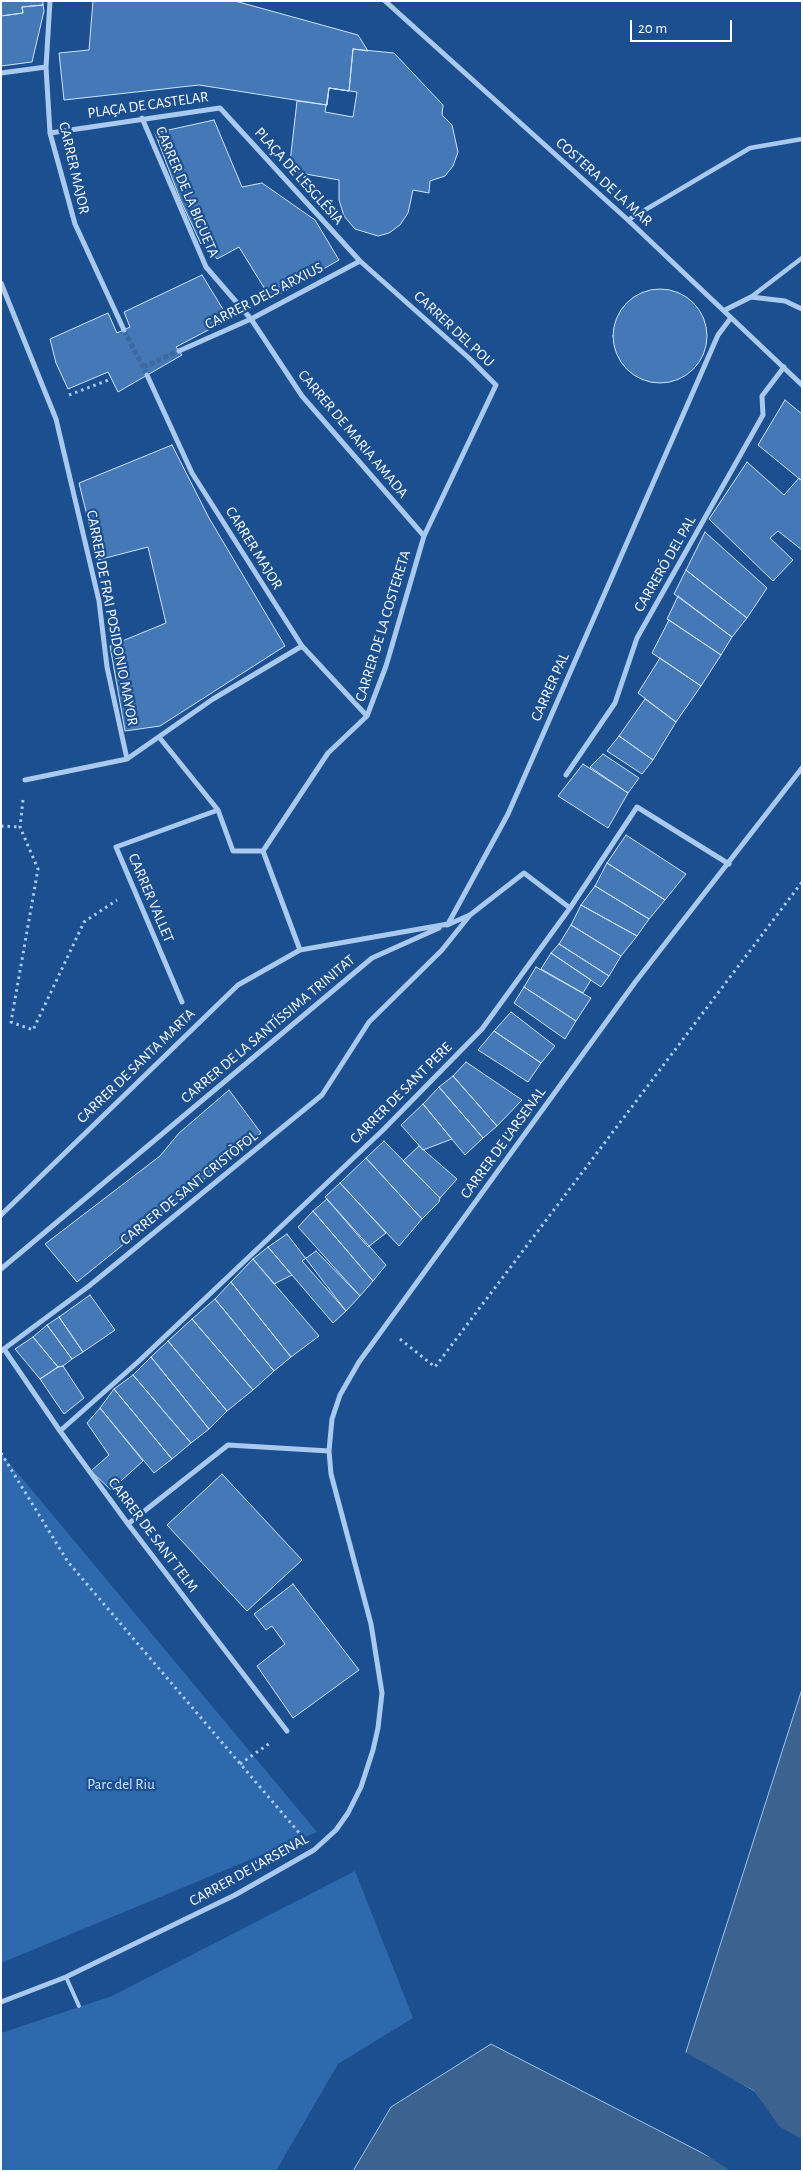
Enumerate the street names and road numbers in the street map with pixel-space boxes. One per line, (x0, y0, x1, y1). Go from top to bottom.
street label: PLAÇA DE CASTELAR (86, 88, 210, 122)
street label: CARRER MAJOR (55, 120, 93, 216)
street label: CARRER DE LA BIGUETA (151, 124, 223, 260)
street label: PLAÇA DE L'ESGLÉSIA (251, 124, 347, 228)
street label: COSTERA DE LA MAR (552, 134, 656, 230)
street label: CARRER DELS ARXIUS (202, 258, 326, 334)
street label: CARRER DEL POU (410, 287, 498, 371)
street label: CARRER DE MARIA AMADA (294, 366, 412, 502)
street label: CARRER MAJOR (221, 503, 287, 593)
street label: CARRER DE FRAI POSIDONIO MAYOR (82, 509, 142, 727)
street label: CARRERÓ DEL PAL (630, 513, 700, 615)
street label: CARRER DE LA COSTERETA (351, 548, 415, 704)
street label: CARRER PAL (527, 650, 573, 724)
street label: CARRER VALLET (124, 851, 178, 945)
street label: CARRER DE LA SANTÍSSIMA TRINITAT (177, 951, 359, 1107)
street label: CARRER DE SANTA MARTA (73, 1005, 199, 1127)
street label: CARRER DE SANT PERE (346, 1038, 456, 1148)
street label: CARRER DE L'ARSENAL (457, 1084, 549, 1202)
street label: CARRER DE SANT CRISTÒFOL (117, 1127, 261, 1249)
street label: CARRER DE SANT TELM (104, 1474, 202, 1596)
street label: CARRER DE L'ARSENAL (186, 1830, 312, 1910)

